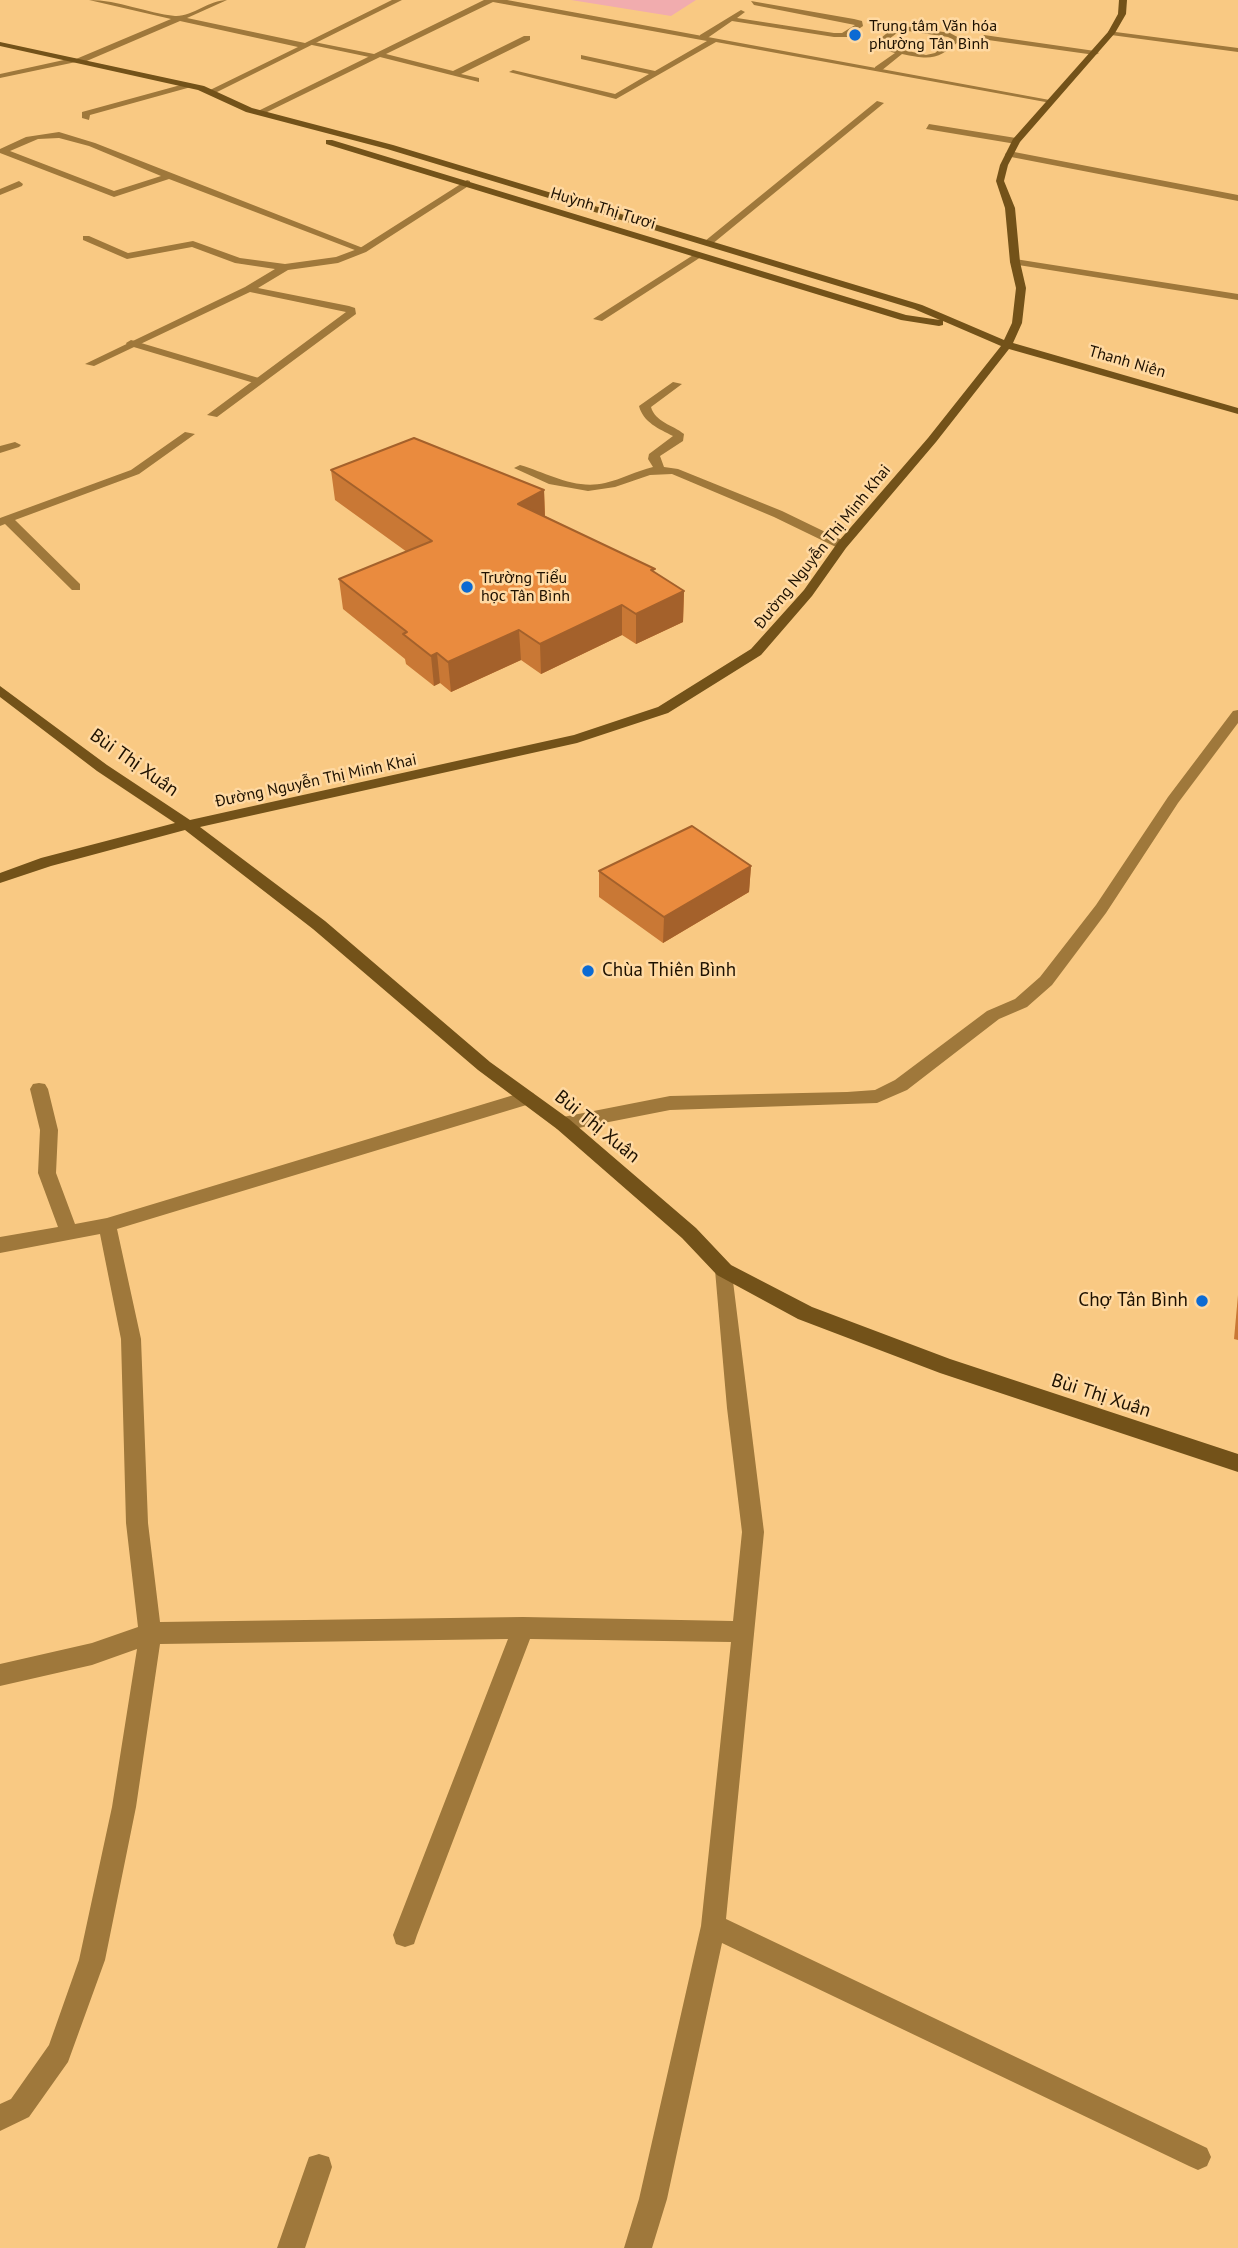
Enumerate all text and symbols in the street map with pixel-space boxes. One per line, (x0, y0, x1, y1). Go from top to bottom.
place label: Trung tâm Văn hóa phường Tân Bình (869, 16, 997, 54)
marker: Trung tâm Văn hóa phường Tân Bình (847, 27, 863, 43)
street label: Huỳnh Thị Tươi (548, 184, 658, 234)
street label: Thanh Niên (1086, 342, 1168, 382)
street label: Đường Nguyễn Thị Minh Khai (751, 461, 895, 633)
place label: Trường Tiểu học Tân Bình (481, 568, 570, 606)
marker: Trường Tiểu học Tân Bình (459, 579, 475, 595)
street label: Bùi Thị Xuân (85, 724, 183, 802)
street label: Đường Nguyễn Thị Minh Khai (213, 750, 419, 812)
place label: Chùa Thiên Bình (602, 960, 736, 982)
marker: Chùa Thiên Bình (580, 963, 596, 979)
street label: Bùi Thị Xuân (550, 1086, 644, 1168)
place label: Chợ Tân Bình (1078, 1290, 1188, 1312)
marker: Chợ Tân Bình (1194, 1293, 1210, 1309)
street label: Bùi Thị Xuân (1048, 1369, 1154, 1423)

